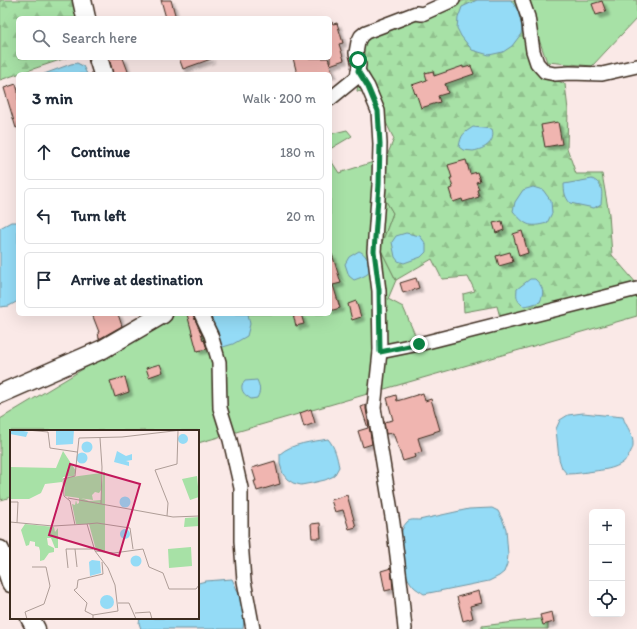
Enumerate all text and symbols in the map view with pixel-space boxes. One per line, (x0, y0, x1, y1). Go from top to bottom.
search box (16, 16, 332, 60)
icon: search (30, 27, 52, 49)
text: Search here (62, 29, 137, 47)
route start (349, 51, 367, 69)
text: 3 min (32, 88, 73, 108)
text: Walk · 200 m (243, 91, 316, 106)
icon: ahead (33, 141, 55, 163)
text: Continue (71, 143, 130, 161)
text: 180 m (280, 145, 315, 160)
icon: left (33, 205, 55, 227)
text: Turn left (71, 207, 126, 225)
text: 20 m (286, 209, 315, 224)
icon: arrive (33, 269, 55, 291)
text: Arrive at destination (71, 271, 203, 289)
route end (410, 335, 428, 353)
inset map (10, 430, 199, 619)
map controls (589, 509, 625, 617)
button: + (589, 509, 625, 545)
button: − (589, 545, 625, 581)
button: locate (589, 581, 625, 617)

